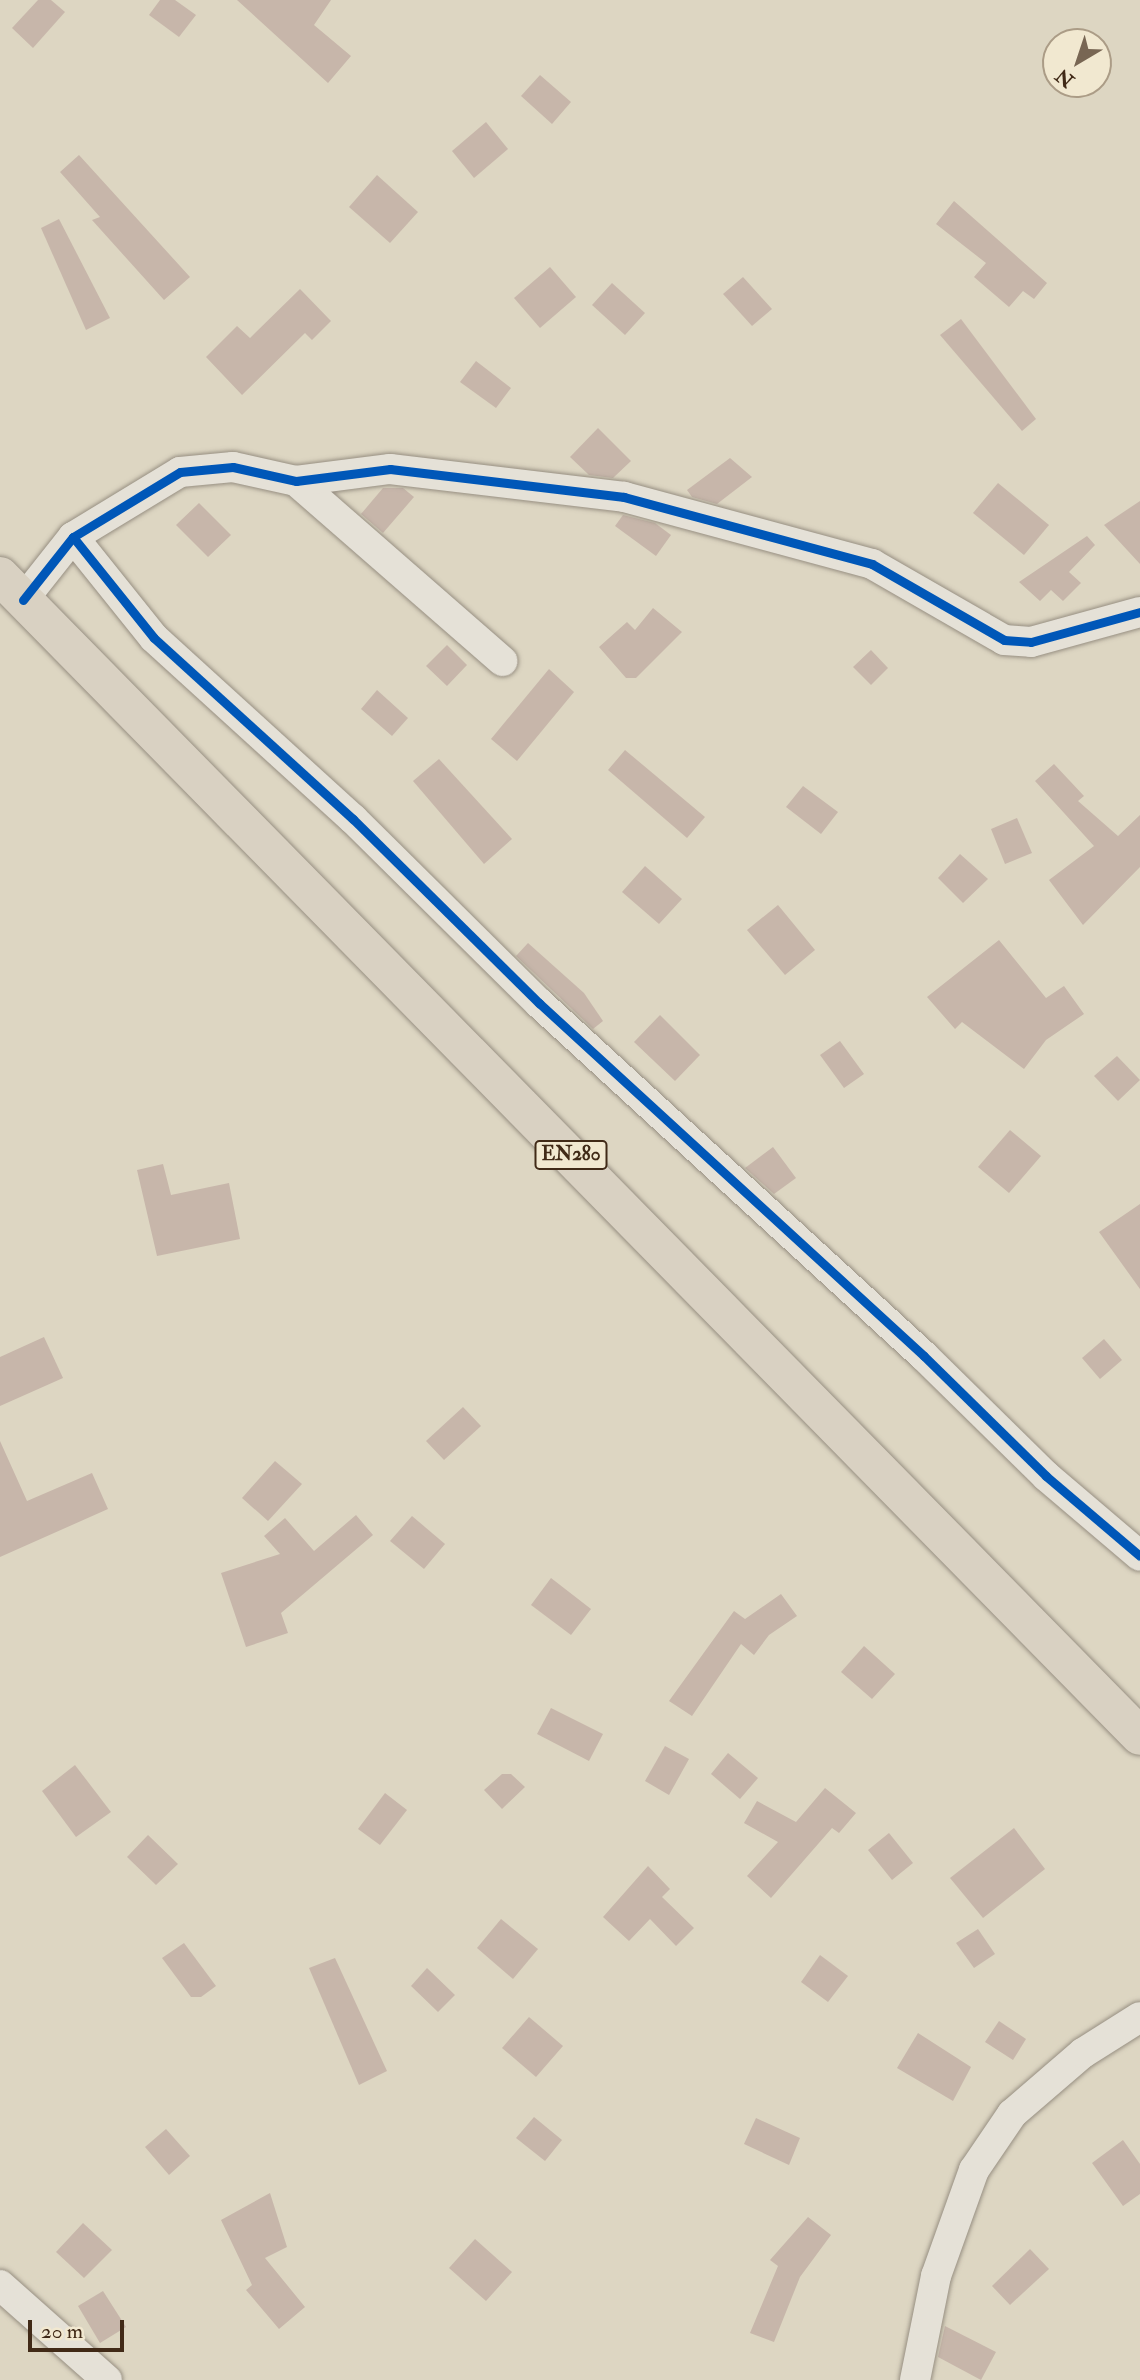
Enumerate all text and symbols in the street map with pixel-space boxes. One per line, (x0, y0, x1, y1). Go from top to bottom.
north arrow (1042, 28, 1112, 98)
text: N (1051, 63, 1079, 92)
road number: EN280 (534, 1140, 608, 1170)
scale bar (32, 2306, 128, 2350)
text: 20 m (41, 2318, 83, 2345)

